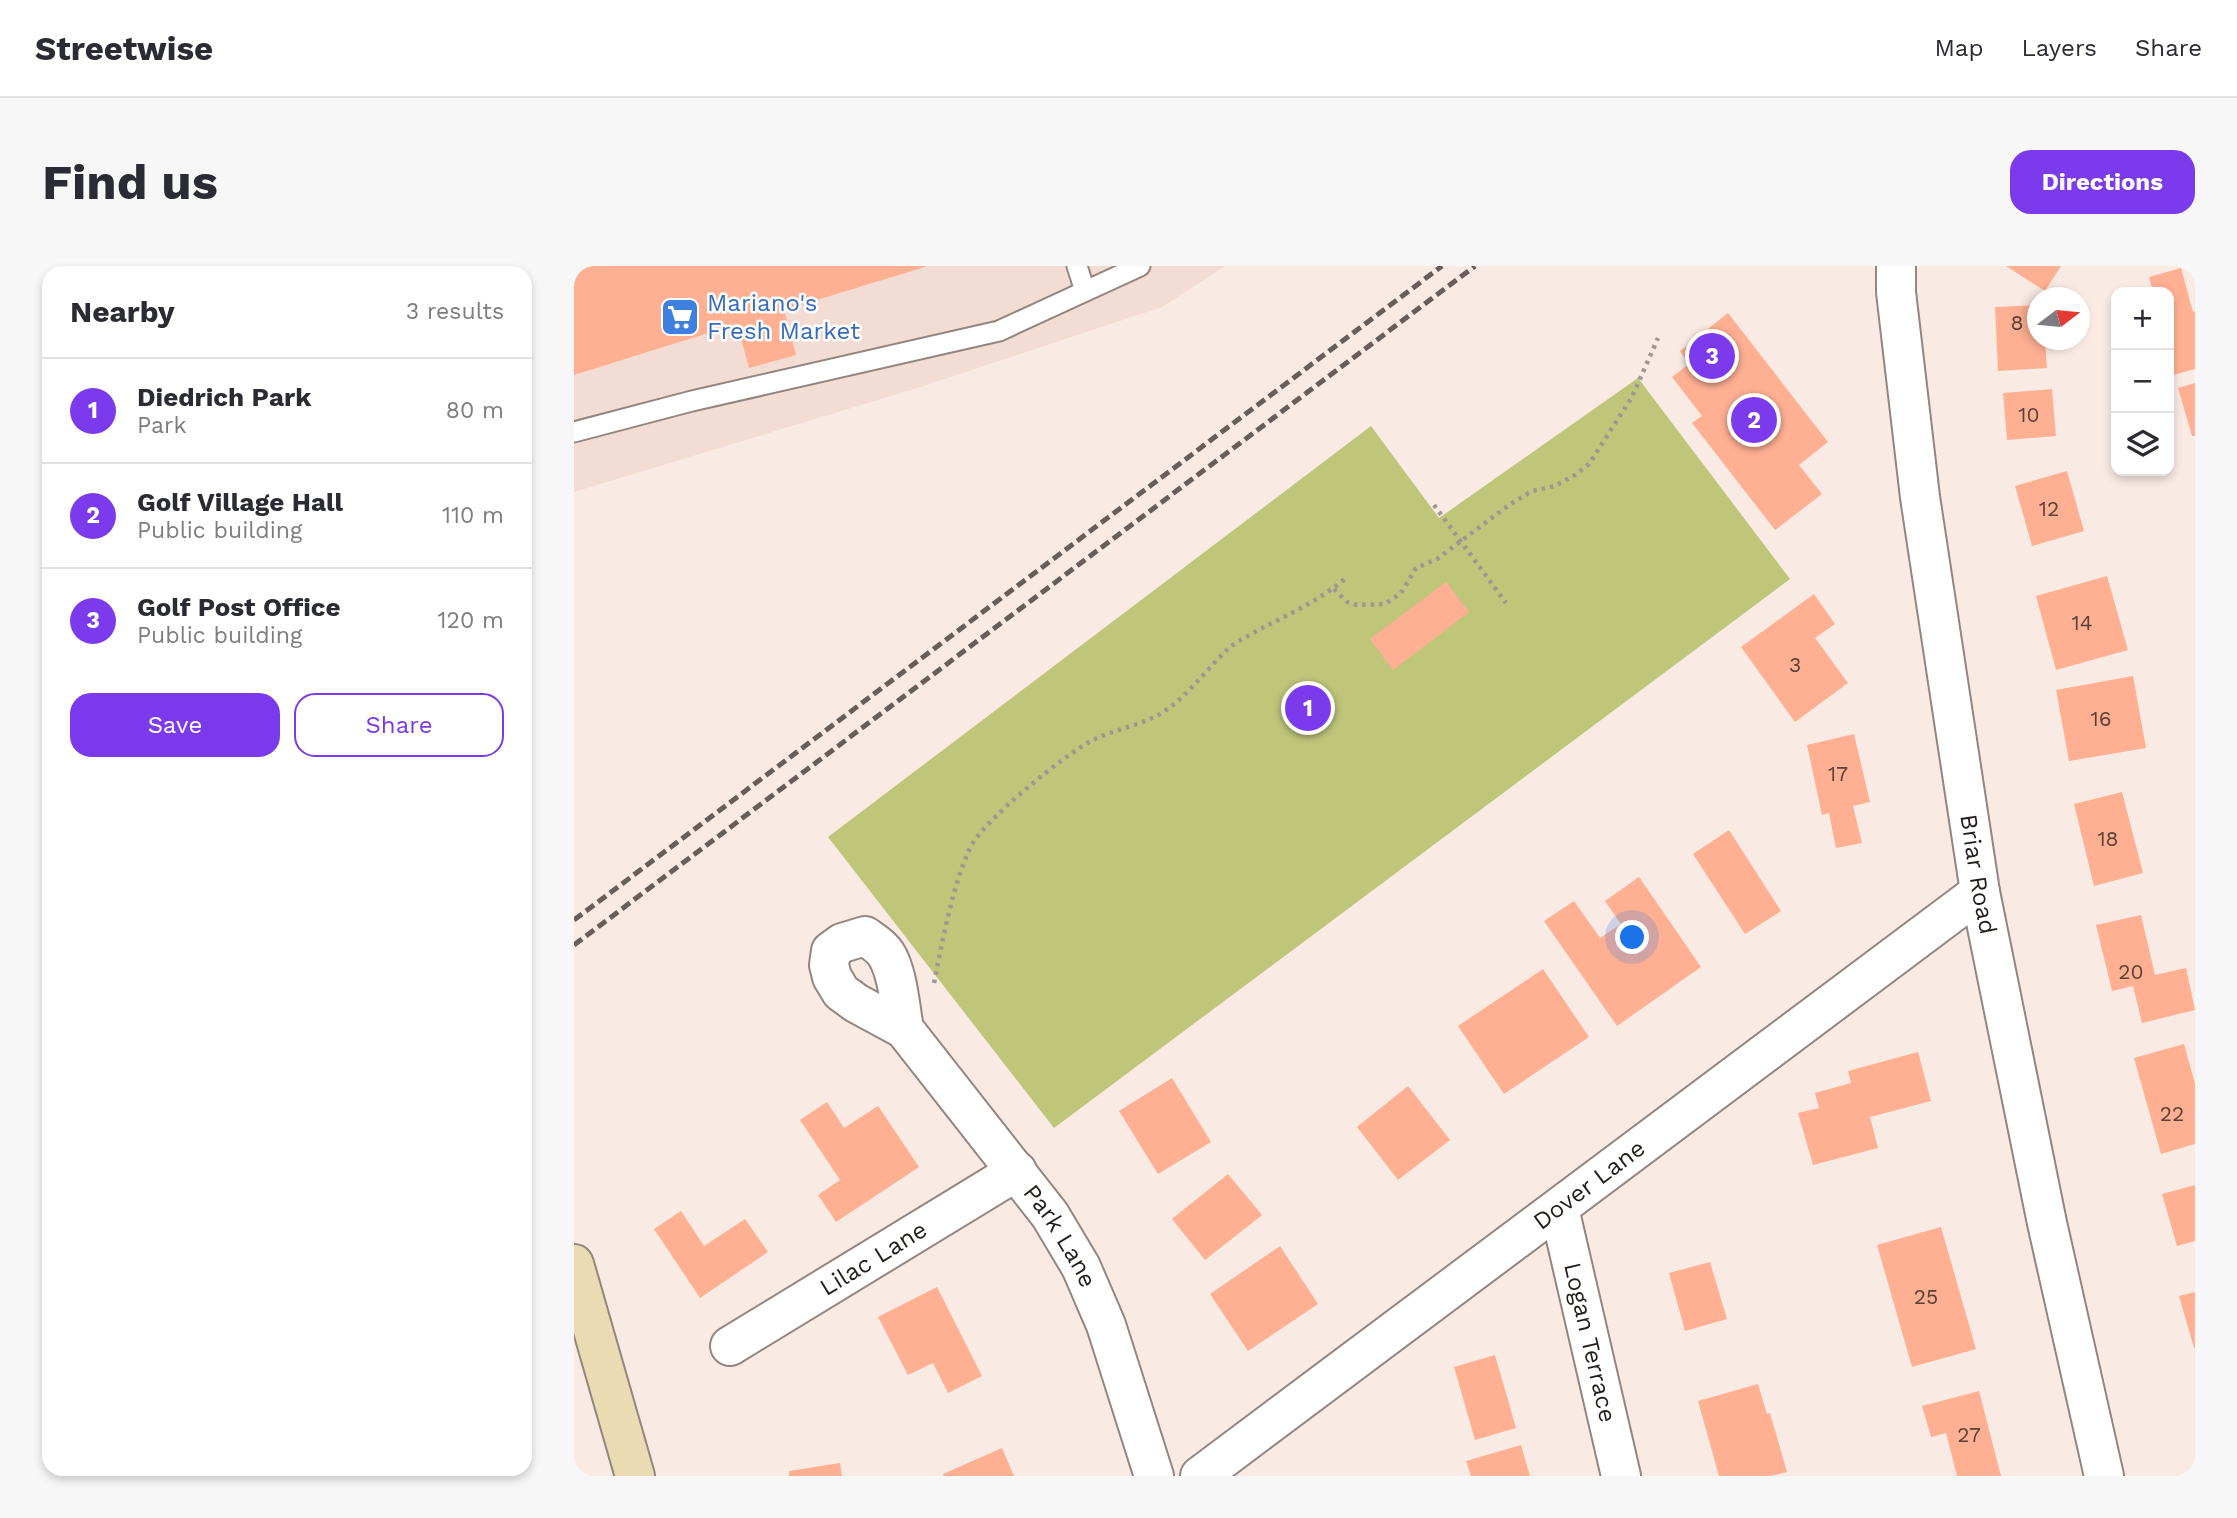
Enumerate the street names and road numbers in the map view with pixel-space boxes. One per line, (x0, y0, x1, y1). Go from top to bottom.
street label: Briar Road (1954, 812, 2002, 937)
street label: Dover Lane (1528, 1134, 1650, 1236)
street label: Park Lane (1018, 1179, 1102, 1292)
street label: Lilac Lane (815, 1215, 932, 1302)
street label: Logan Terrace (1558, 1260, 1622, 1425)

